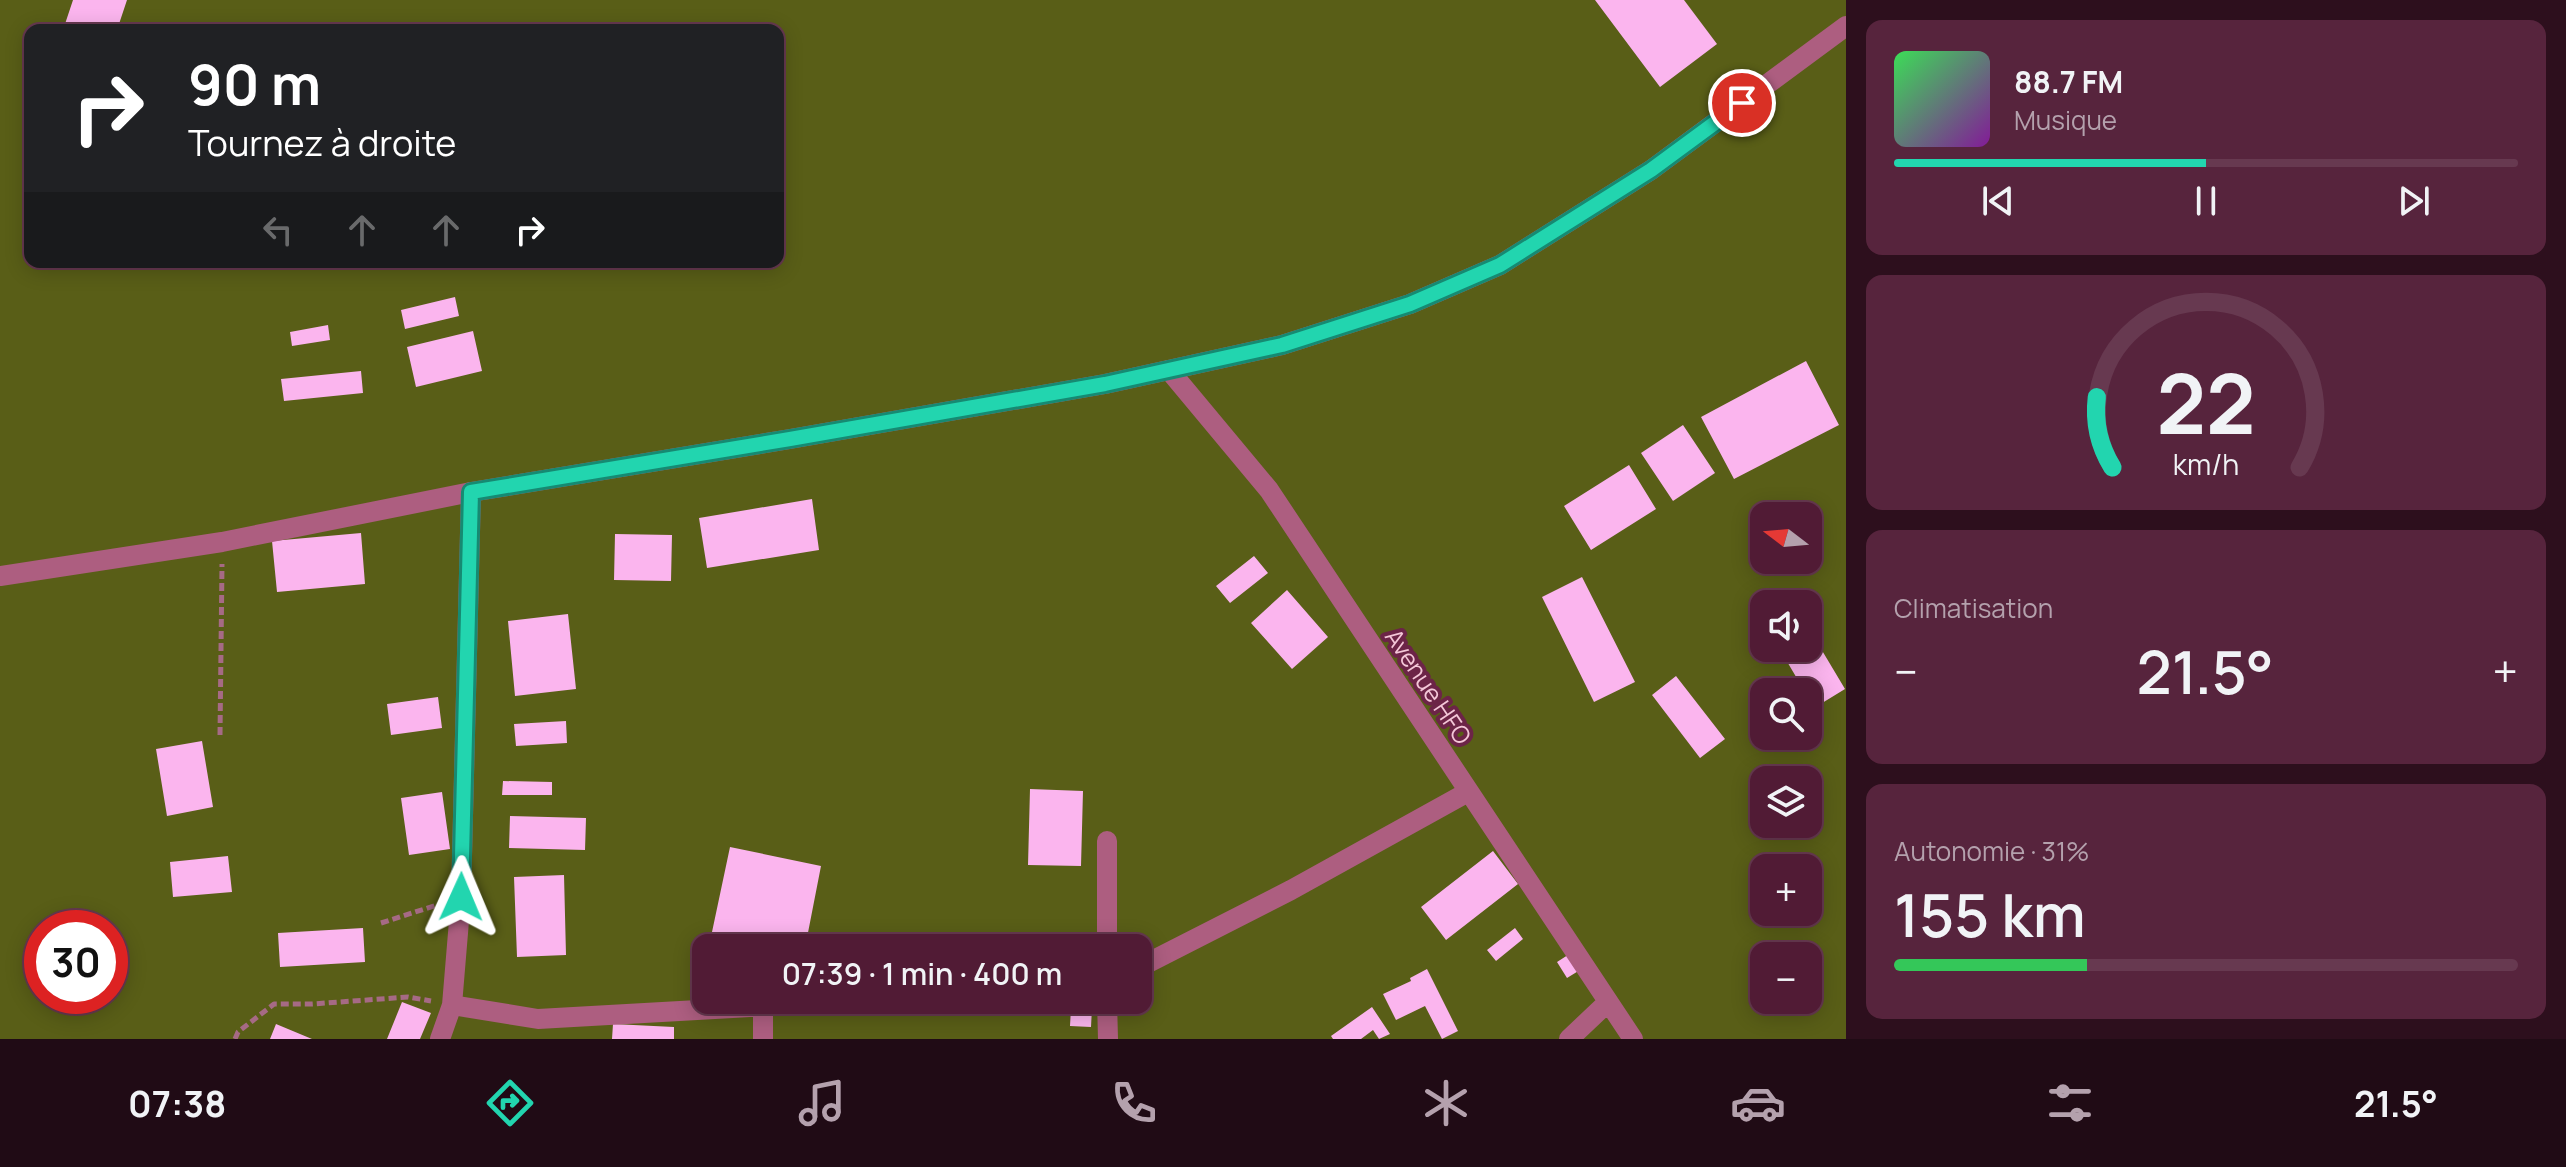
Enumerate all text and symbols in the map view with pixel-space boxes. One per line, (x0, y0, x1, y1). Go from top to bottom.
text: 90 m (188, 45, 321, 122)
icon: right (56, 56, 160, 160)
text: 88.7 FM (2014, 61, 2123, 102)
pin (1708, 69, 1776, 137)
icon: arrive (1720, 81, 1764, 125)
text: Musique (2014, 102, 2117, 138)
text: Tournez à droite (188, 118, 456, 167)
icon: previous (1976, 179, 2020, 223)
icon: pause (2184, 179, 2228, 223)
icon: next (2392, 179, 2436, 223)
icon: left (256, 208, 300, 252)
icon: ahead (340, 208, 384, 252)
icon: ahead (424, 208, 468, 252)
icon: right (508, 208, 552, 252)
text: 22 (2156, 345, 2256, 459)
text: km/h (2173, 445, 2239, 484)
north arrow (1750, 502, 1822, 574)
map controls (1750, 502, 1822, 1014)
button: sound (1750, 590, 1822, 662)
text: Climatisation (1894, 590, 2053, 626)
street label: Avenue HFO (1378, 622, 1480, 750)
text: 21.5° (2137, 630, 2274, 712)
text: − (1894, 641, 1918, 701)
text: + (2493, 641, 2518, 701)
button: search (1750, 678, 1822, 750)
button: layers (1750, 766, 1822, 838)
text: Autonomie · 31% (1894, 833, 2090, 869)
button: + (1750, 854, 1822, 926)
position arrow (419, 855, 503, 939)
text: 155 km (1894, 873, 2086, 955)
speed limit sign: 30 (24, 910, 128, 1014)
button: − (1750, 942, 1822, 1014)
text: 07:39 · 1 min · 400 m (782, 953, 1062, 994)
icon: directions (482, 1075, 538, 1131)
icon: music (794, 1075, 850, 1131)
icon: phone (1106, 1075, 1162, 1131)
icon: climate (1418, 1075, 1474, 1131)
icon: car (1730, 1075, 1786, 1131)
icon: filters (2042, 1075, 2098, 1131)
text: 07:38 (128, 1079, 226, 1128)
text: 21.5° (2354, 1079, 2438, 1128)

